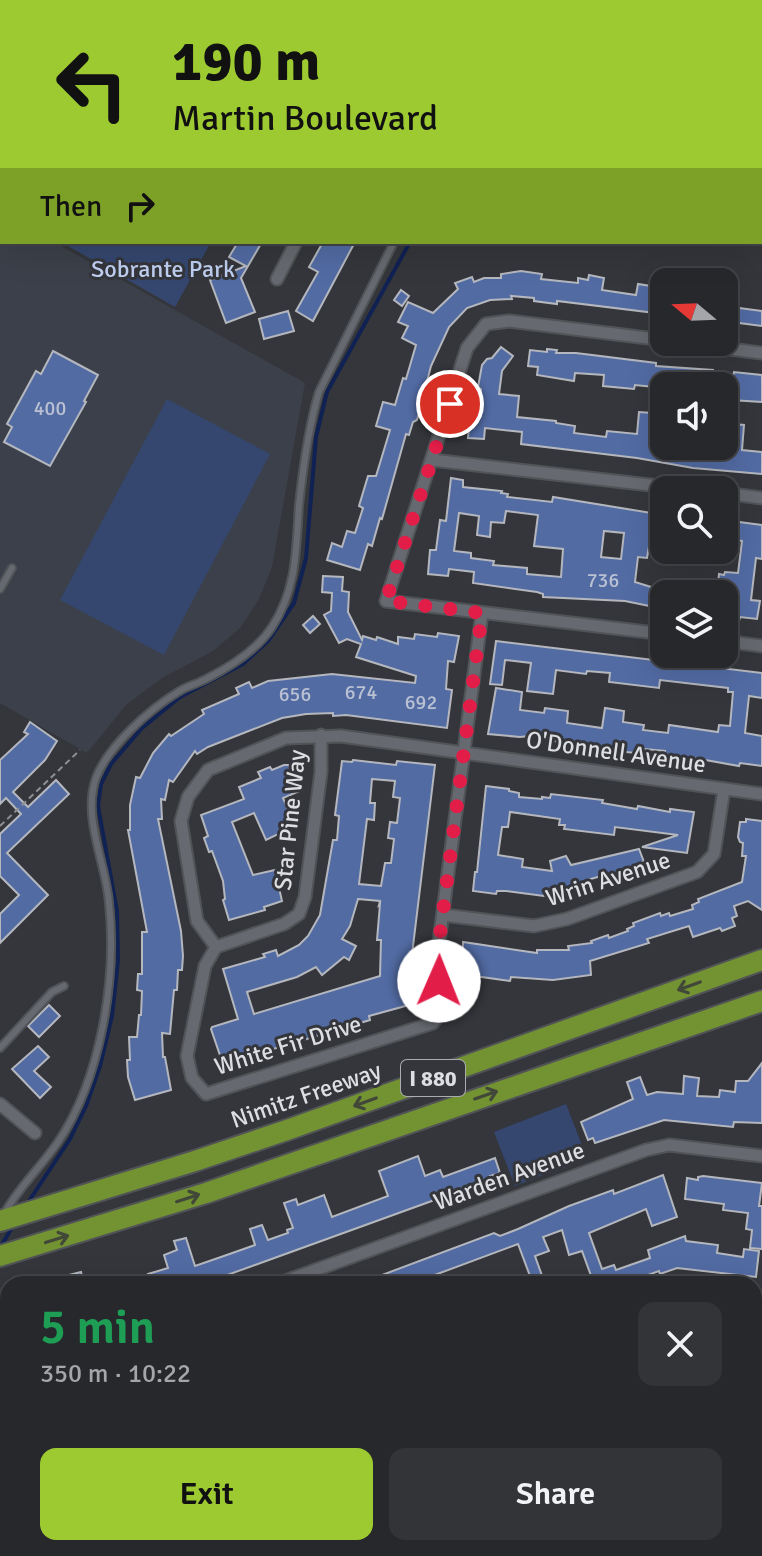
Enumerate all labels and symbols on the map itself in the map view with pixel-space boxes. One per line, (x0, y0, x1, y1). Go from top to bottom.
park label: Sobrante Park (91, 254, 235, 284)
north arrow (650, 268, 738, 356)
pin (416, 370, 484, 438)
house number: 400 (34, 396, 66, 421)
house number: 736 (587, 568, 619, 593)
house number: 674 (345, 680, 377, 705)
house number: 656 (279, 682, 311, 707)
house number: 692 (405, 690, 437, 715)
street label: O'Donnell Avenue (524, 725, 708, 779)
street label: Star Pine Way (268, 748, 312, 892)
street label: Wrin Avenue (542, 845, 674, 913)
position arrow (397, 939, 481, 1023)
one-way arrow (677, 980, 701, 994)
street label: White Fir Drive (211, 1008, 365, 1082)
street label: Nimitz Freeway (227, 1055, 385, 1135)
road number: I 880 (401, 1060, 465, 1096)
one-way arrow (473, 1086, 498, 1101)
one-way arrow (353, 1096, 378, 1110)
street label: Warden Avenue (429, 1135, 589, 1217)
one-way arrow (175, 1190, 200, 1205)
one-way arrow (43, 1231, 69, 1246)

